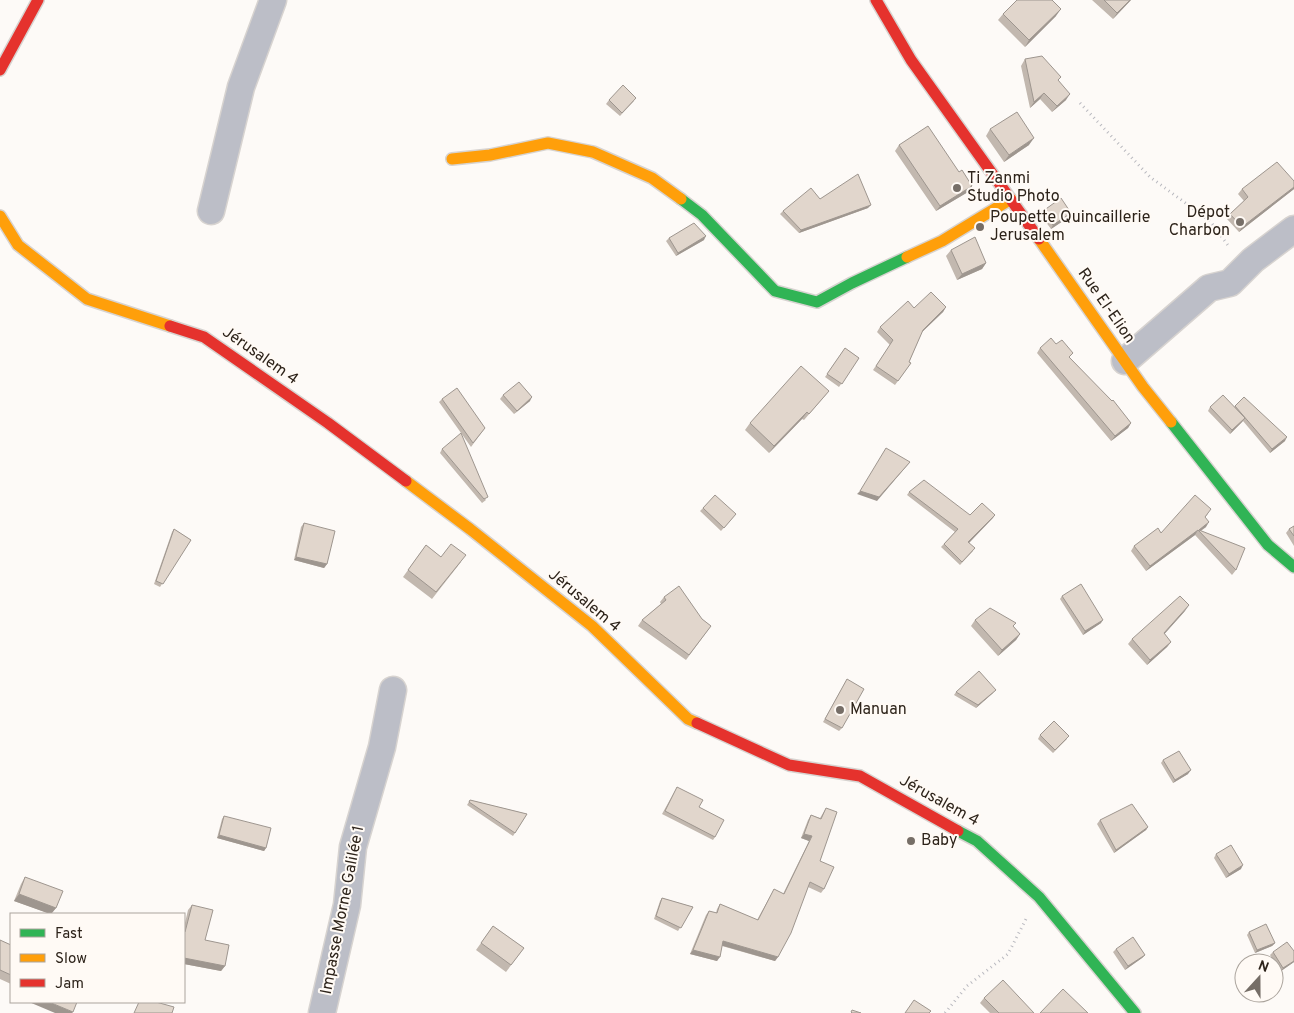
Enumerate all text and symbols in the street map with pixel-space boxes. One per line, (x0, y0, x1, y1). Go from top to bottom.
place label: Ti Zanmi Studio Photo (967, 169, 1060, 207)
marker: Ti Zanmi Studio Photo (951, 182, 963, 194)
place label: Dépot Charbon (1169, 203, 1230, 241)
place label: Poupette Quincaillerie Jerusalem (990, 208, 1150, 246)
marker: Dépot Charbon (1234, 216, 1246, 228)
marker: Poupette Quincaillerie Jerusalem (974, 221, 986, 233)
street label: Rue El-Elion (1073, 264, 1139, 348)
street label: Jérusalem 4 (218, 322, 302, 390)
street label: Jérusalem 4 (544, 565, 624, 637)
place label: Manuan (850, 700, 907, 720)
marker: Manuan (834, 704, 846, 716)
street label: Jérusalem 4 (895, 771, 983, 831)
street label: Impasse Morne Galilée 1 (317, 824, 369, 996)
place label: Baby (921, 831, 957, 851)
marker: Baby (905, 835, 917, 847)
legend (10, 913, 185, 1003)
text: Fast (55, 925, 83, 944)
text: Slow (55, 950, 87, 969)
north arrow (1234, 953, 1284, 1003)
text: N (1255, 958, 1271, 977)
text: Jam (55, 975, 84, 994)

